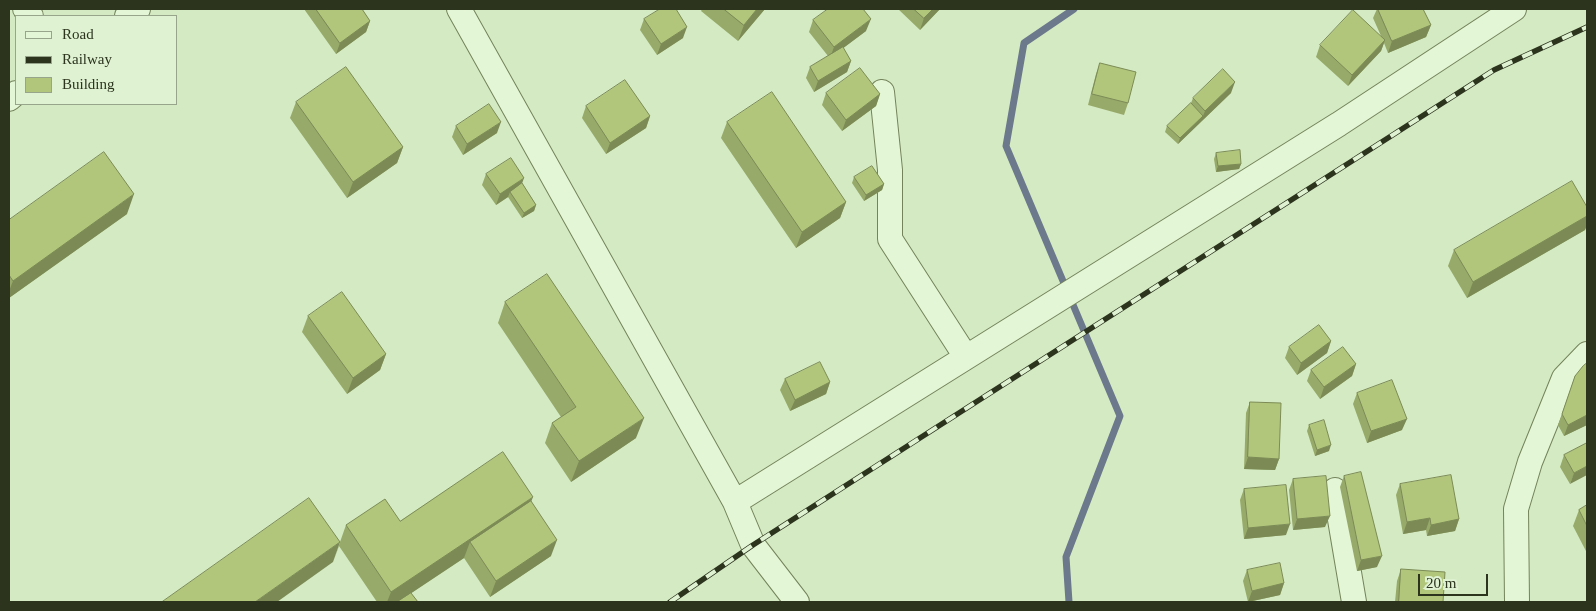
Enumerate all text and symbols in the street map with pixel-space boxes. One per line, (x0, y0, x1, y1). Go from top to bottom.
legend (15, 15, 178, 105)
text: Road (62, 26, 94, 42)
text: Railway (62, 51, 112, 67)
text: Building (62, 76, 115, 92)
scale bar (1421, 564, 1491, 596)
text: 20 m (1426, 575, 1456, 591)

